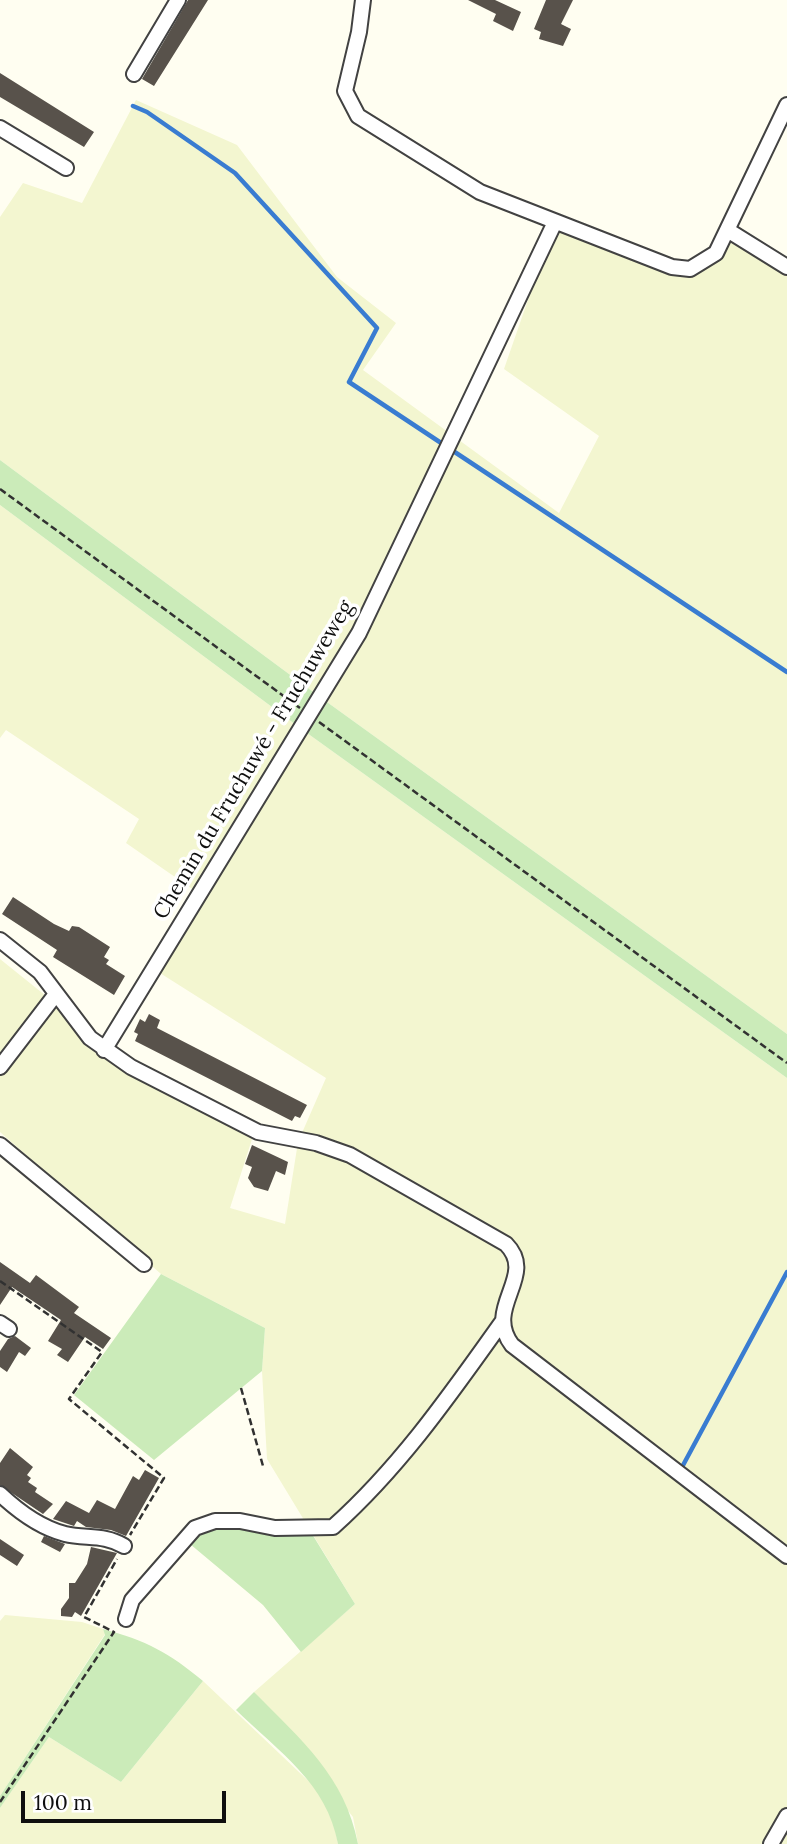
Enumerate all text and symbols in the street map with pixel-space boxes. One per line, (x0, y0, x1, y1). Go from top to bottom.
street label: Chemin du Fruchuwé - Fruchuweweg (149, 596, 359, 924)
scale bar (24, 1778, 229, 1822)
text: 100 m (34, 1789, 92, 1816)

